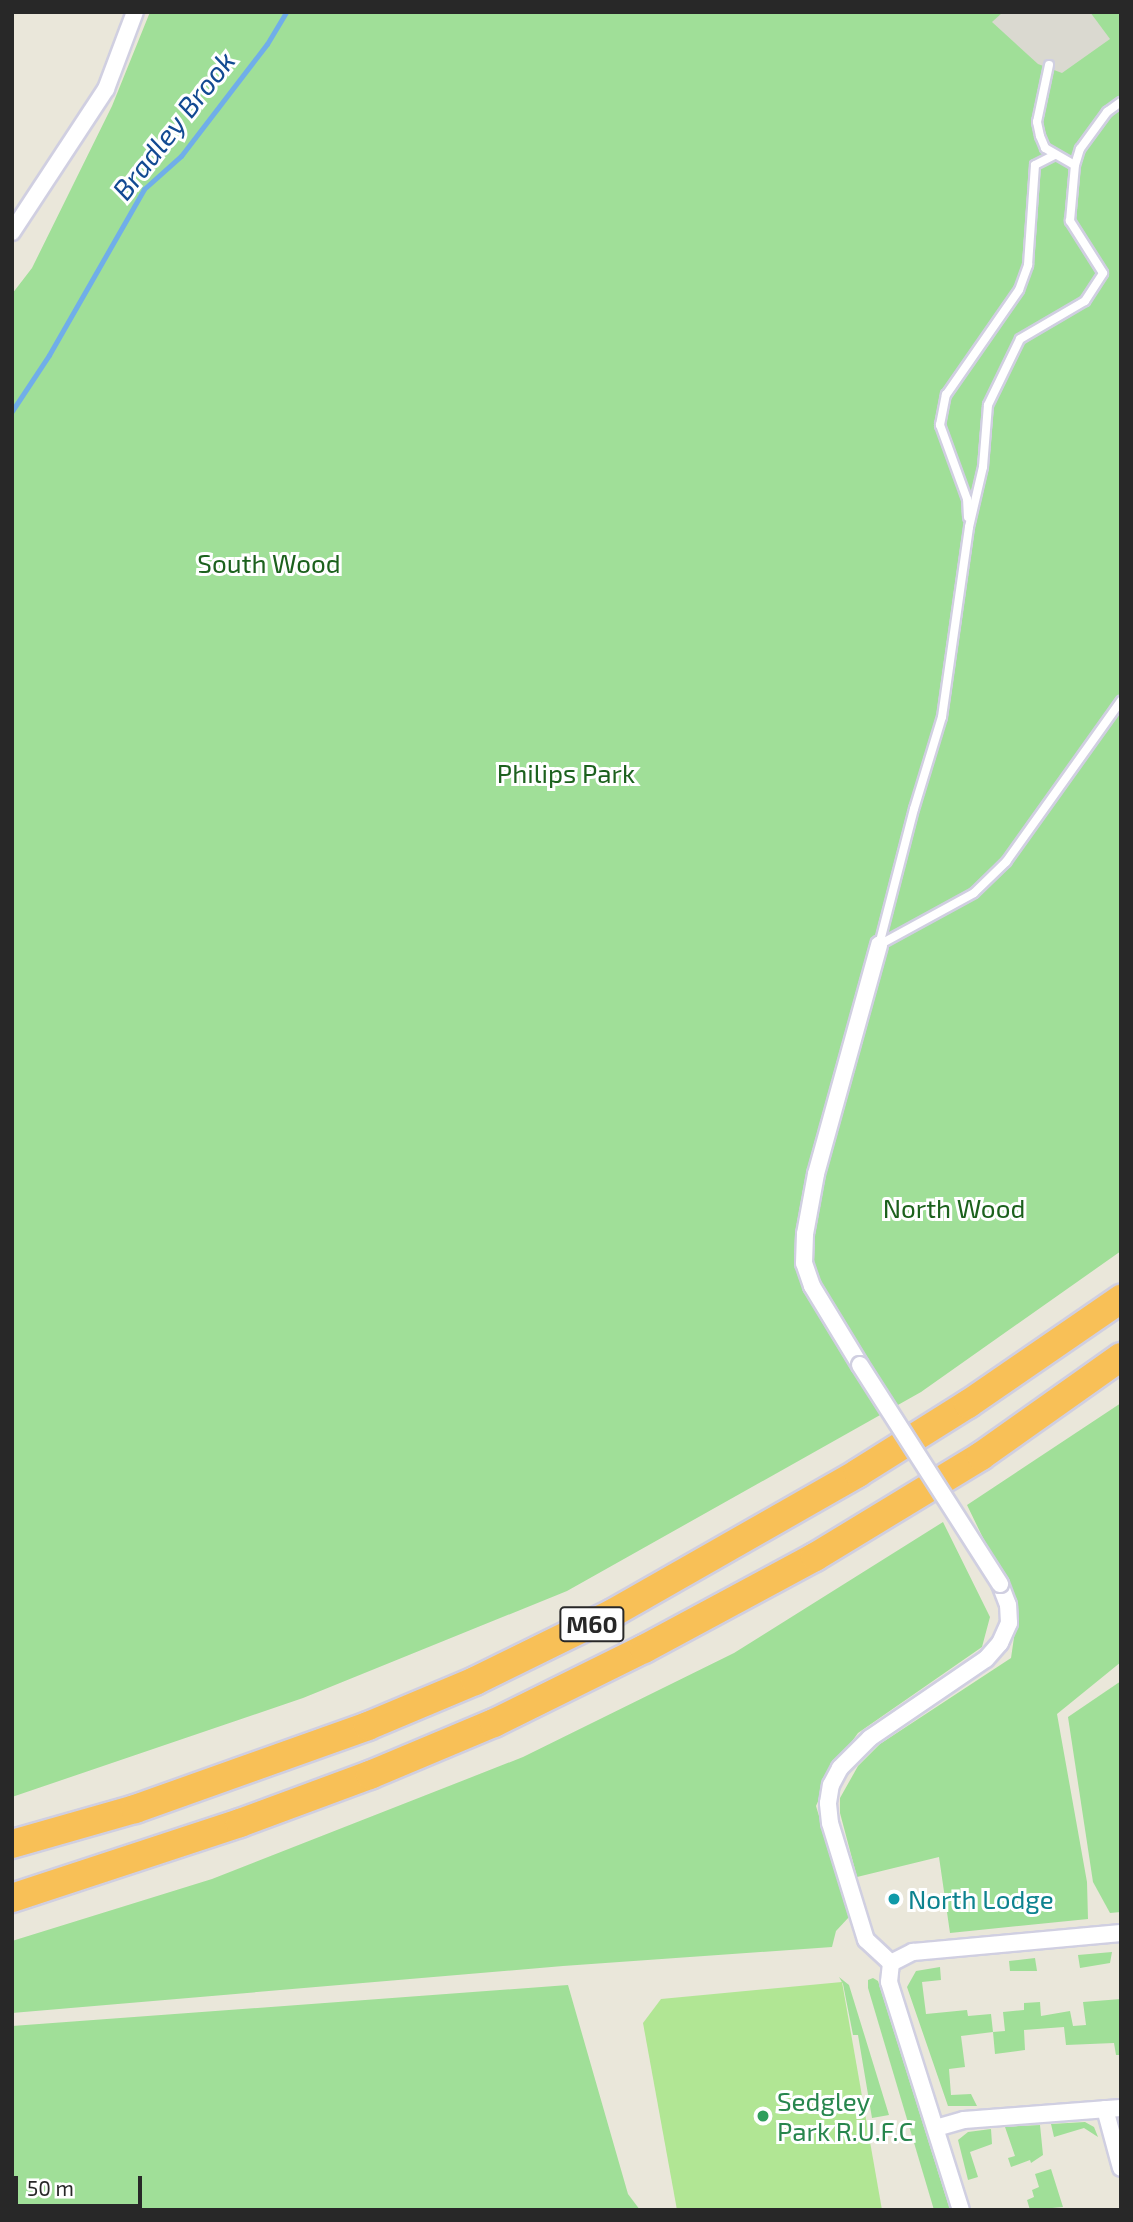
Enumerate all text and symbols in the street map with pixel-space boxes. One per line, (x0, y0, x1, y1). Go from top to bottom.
water label: Bradley Brook (105, 44, 241, 206)
park label: South Wood (197, 547, 341, 579)
park label: Philips Park (497, 757, 635, 789)
park label: North Wood (883, 1192, 1025, 1224)
road number: M60 (559, 1604, 625, 1644)
place label: North Lodge (908, 1883, 1054, 1915)
marker: North Lodge (886, 1891, 902, 1907)
place label: Sedgley Park R.U.F.C (777, 2085, 914, 2146)
marker: Sedgley Park R.U.F.C (755, 2108, 771, 2124)
scale bar (18, 2162, 145, 2206)
text: 50 m (27, 2175, 74, 2200)

